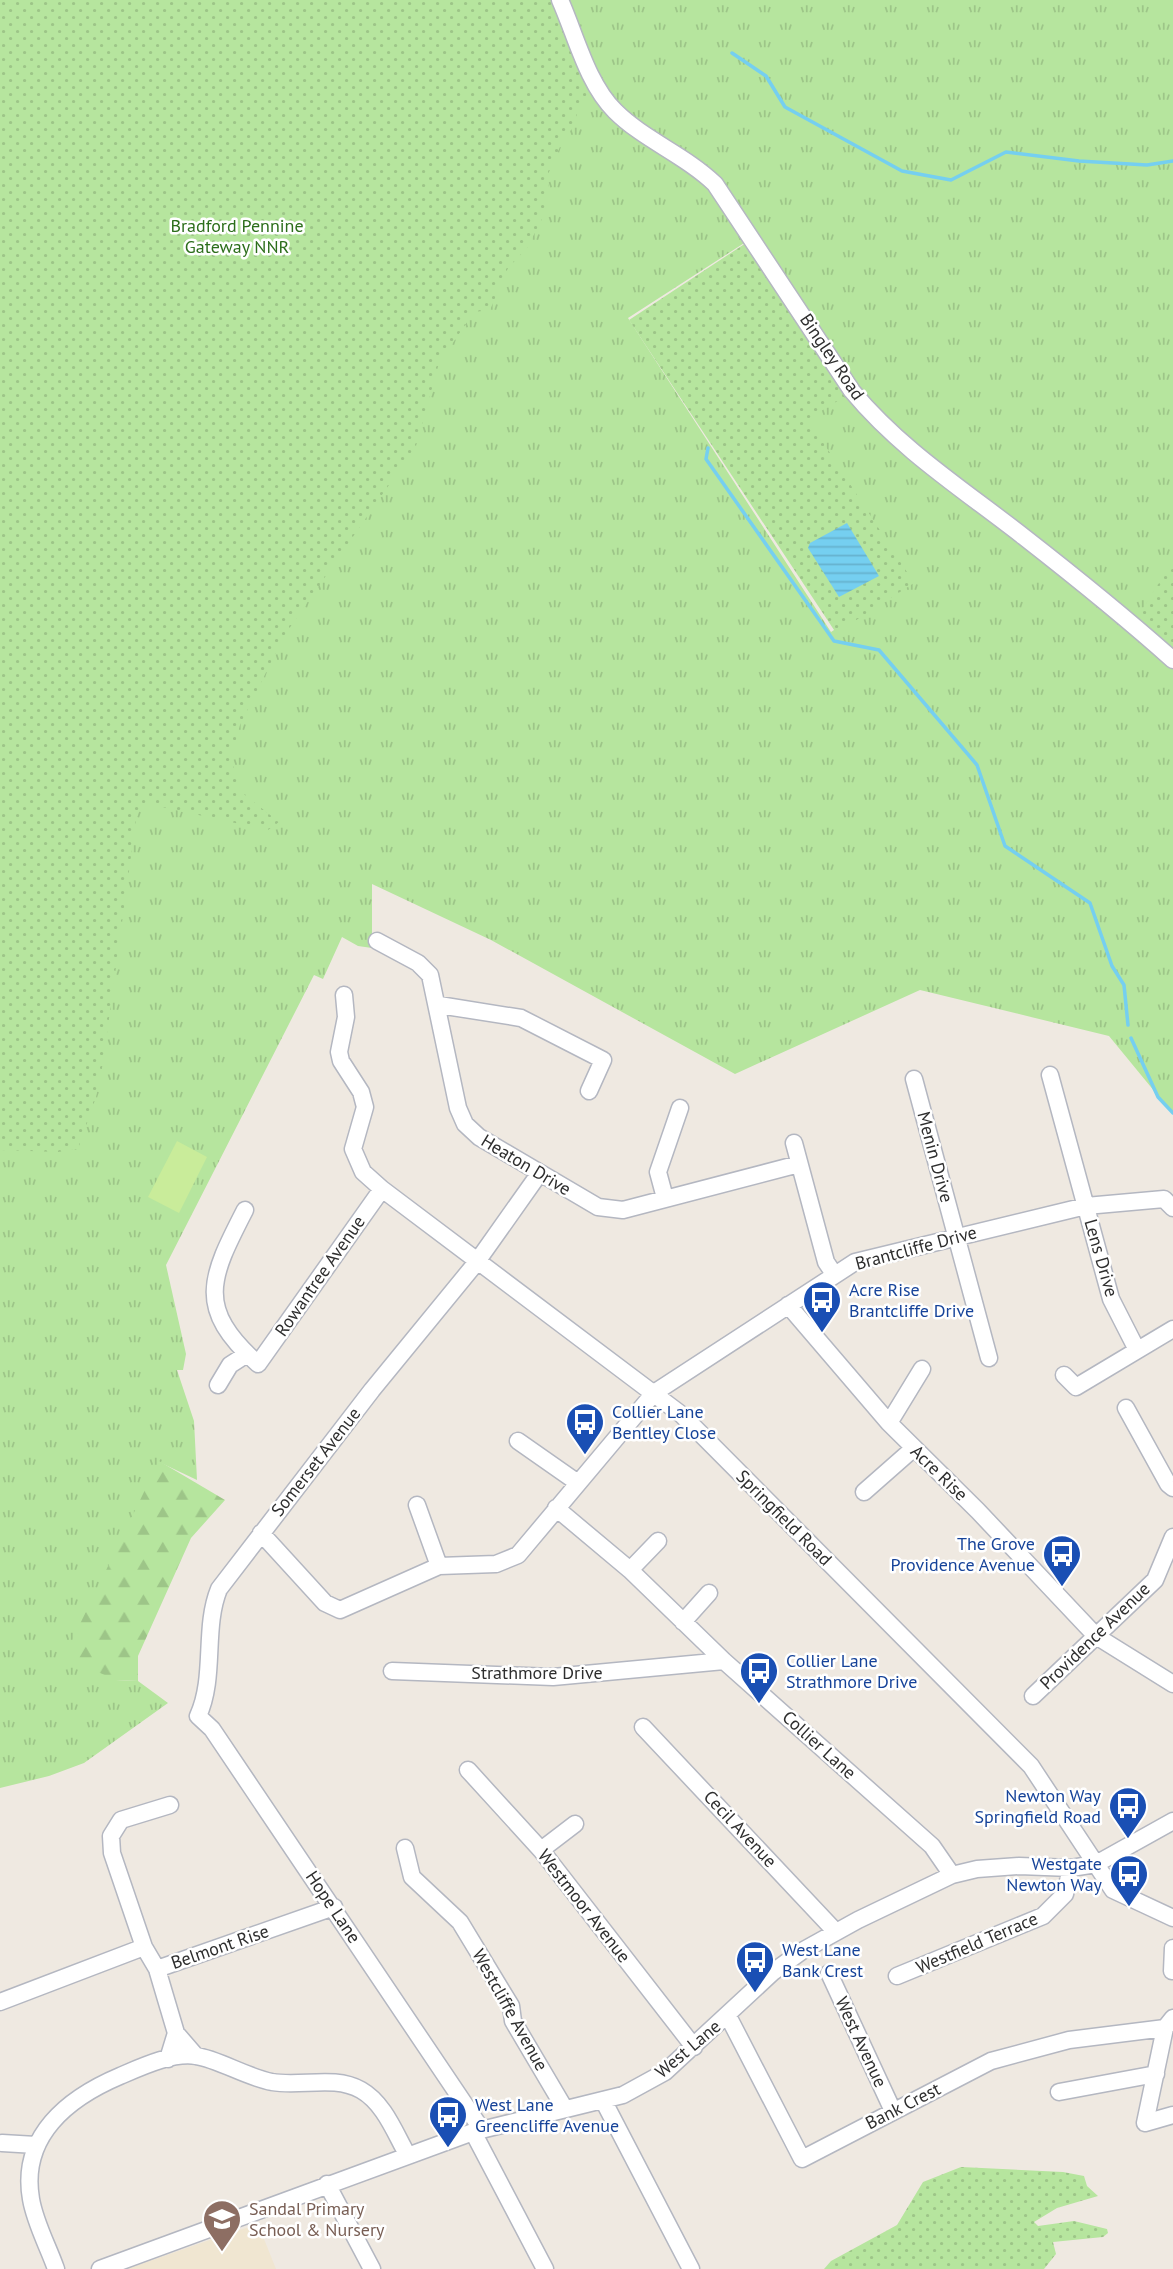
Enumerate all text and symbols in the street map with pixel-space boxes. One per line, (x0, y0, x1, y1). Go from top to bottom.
park label: Bradford Pennine Gateway NNR (170, 214, 304, 258)
street label: Bingley Road (795, 309, 870, 404)
street label: Menin Drive (912, 1109, 959, 1205)
street label: Heaton Drive (477, 1129, 575, 1200)
street label: Rowantree Avenue (269, 1211, 370, 1340)
street label: Lens Drive (1079, 1216, 1124, 1299)
street label: Brantcliffe Drive (852, 1220, 979, 1275)
place label: Acre Rise Brantcliffe Drive (849, 1278, 974, 1322)
bus stop icon: Acre Rise Brantcliffe Drive (801, 1279, 843, 1334)
place label: Collier Lane Bentley Close (612, 1400, 716, 1444)
bus stop icon: Collier Lane Bentley Close (564, 1401, 606, 1456)
street label: Somerset Avenue (266, 1402, 365, 1521)
street label: Acre Rise (906, 1440, 973, 1505)
street label: Springfield Road (732, 1465, 837, 1570)
place label: The Grove Providence Avenue (891, 1532, 1035, 1576)
bus stop icon: The Grove Providence Avenue (1041, 1533, 1083, 1588)
street label: Providence Avenue (1035, 1577, 1155, 1694)
place label: Collier Lane Strathmore Drive (786, 1649, 917, 1693)
bus stop icon: Collier Lane Strathmore Drive (738, 1650, 780, 1705)
street label: Strathmore Drive (471, 1661, 603, 1684)
street label: Collier Lane (778, 1705, 861, 1784)
place label: Newton Way Springfield Road (975, 1784, 1102, 1828)
street label: Cecil Avenue (699, 1785, 782, 1872)
bus stop icon: Newton Way Springfield Road (1107, 1785, 1149, 1840)
street label: Westmoor Avenue (533, 1844, 636, 1967)
place label: Westgate Newton Way (1006, 1852, 1103, 1896)
bus stop icon: Westgate Newton Way (1108, 1853, 1150, 1908)
street label: Hope Lane (301, 1866, 366, 1947)
street label: Westfield Terrace (913, 1907, 1041, 1978)
street label: Belmont Rise (168, 1919, 272, 1974)
place label: West Lane Bank Crest (782, 1938, 863, 1982)
bus stop icon: West Lane Bank Crest (734, 1939, 776, 1994)
street label: Westcliffe Avenue (467, 1945, 553, 2075)
street label: West Avenue (830, 1993, 892, 2091)
street label: West Lane (650, 2015, 725, 2083)
street label: Bank Crest (861, 2077, 944, 2134)
place label: West Lane Greencliffe Avenue (475, 2093, 619, 2137)
bus stop icon: West Lane Greencliffe Avenue (427, 2094, 469, 2149)
place label: Sandal Primary School & Nursery (249, 2197, 385, 2241)
school or university icon: Sandal Primary School & Nursery (201, 2198, 243, 2253)

